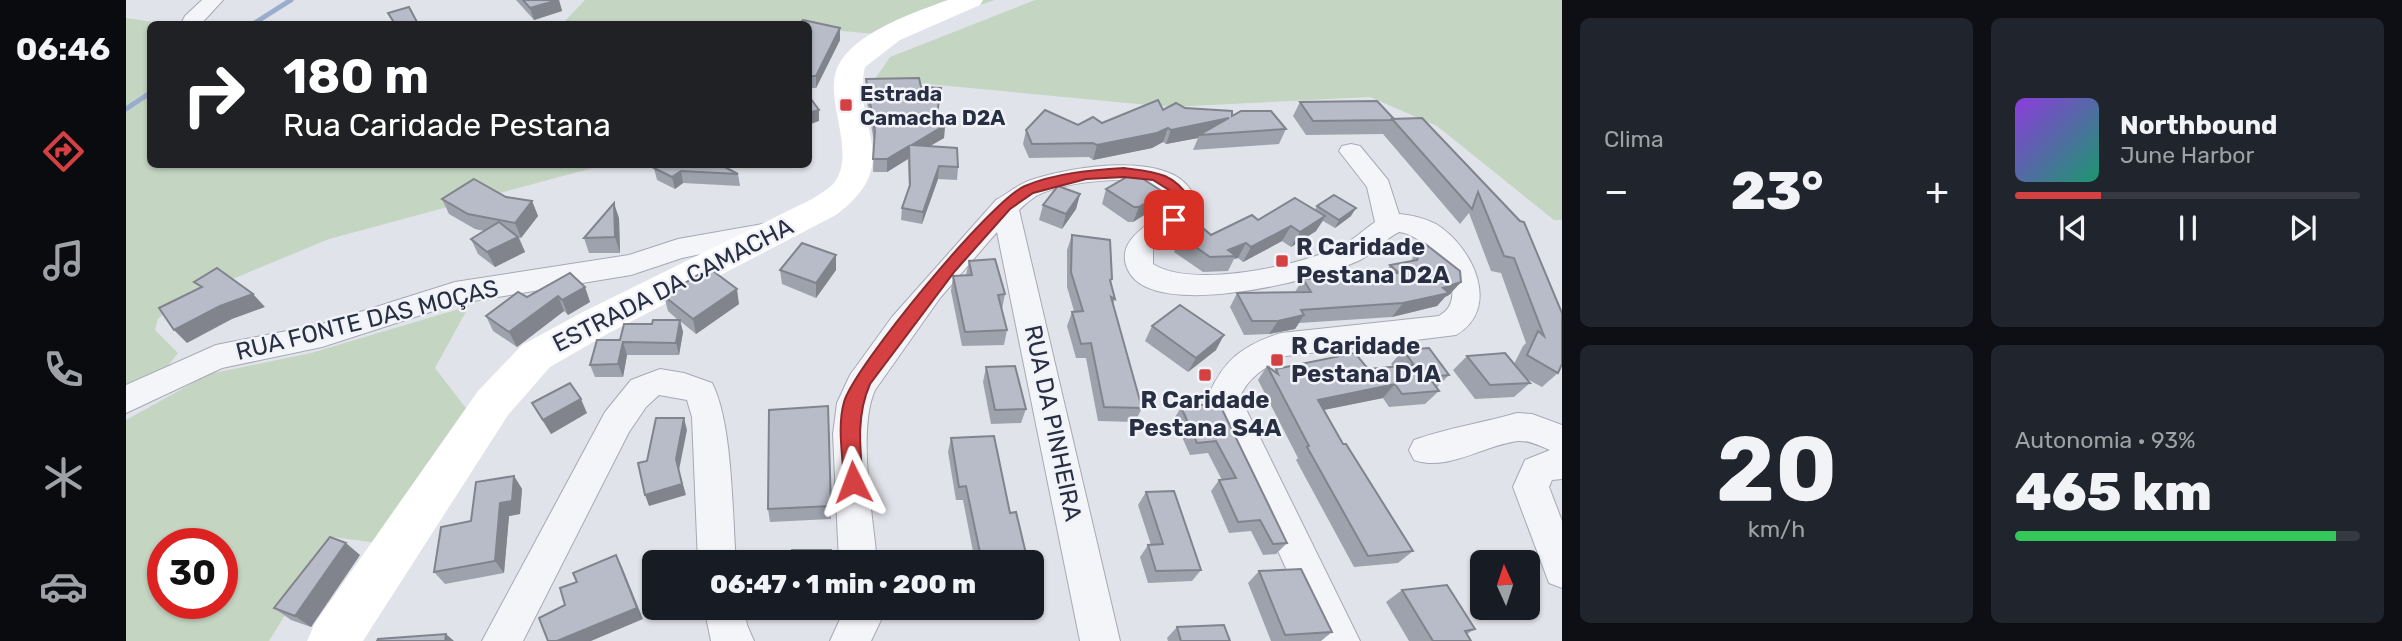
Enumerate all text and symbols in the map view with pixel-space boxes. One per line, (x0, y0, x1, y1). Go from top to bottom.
text: 06:46 (16, 30, 110, 68)
text: 180 m (283, 47, 429, 105)
icon: right (168, 49, 259, 140)
place label: Estrada Camacha D2A (860, 81, 1005, 130)
marker: Estrada Camacha D2A (838, 97, 854, 113)
text: Rua Caridade Pestana (283, 106, 611, 144)
text: Northbound (2120, 110, 2278, 141)
text: Clima (1604, 125, 1664, 153)
icon: directions (39, 127, 88, 176)
text: June Harbor (2120, 141, 2254, 169)
text: 23° (1731, 160, 1823, 222)
text: − (1604, 168, 1629, 214)
text: + (1925, 168, 1949, 214)
pin (1144, 190, 1204, 250)
icon: arrive (1155, 201, 1193, 239)
icon: previous (2054, 209, 2092, 247)
icon: pause (2169, 209, 2207, 247)
icon: next (2284, 209, 2322, 247)
street label: ESTRADA DA CAMACHA (548, 212, 798, 358)
place label: R Caridade Pestana D2A (1296, 233, 1450, 289)
icon: music (39, 236, 88, 285)
marker: R Caridade Pestana D2A (1274, 253, 1290, 269)
street label: RUA FONTE DAS MOÇAS (233, 274, 501, 366)
street label: RUA DA PINHEIRA (1019, 322, 1087, 524)
place label: R Caridade Pestana D1A (1291, 332, 1441, 388)
icon: phone (39, 345, 88, 394)
marker: R Caridade Pestana D1A (1269, 352, 1285, 368)
marker: R Caridade Pestana S4A (1197, 367, 1213, 383)
place label: R Caridade Pestana S4A (1128, 386, 1282, 442)
text: 20 (1716, 415, 1837, 523)
text: Autonomia · 93% (2015, 426, 2196, 454)
position arrow (816, 445, 890, 519)
icon: climate (39, 453, 88, 502)
text: 465 km (2015, 461, 2212, 523)
text: km/h (1748, 515, 1805, 543)
speed limit sign: 30 (147, 528, 238, 619)
north arrow (1470, 550, 1540, 620)
map controls (1470, 550, 1540, 620)
icon: car (39, 562, 88, 611)
text: 06:47 · 1 min · 200 m (710, 569, 976, 600)

